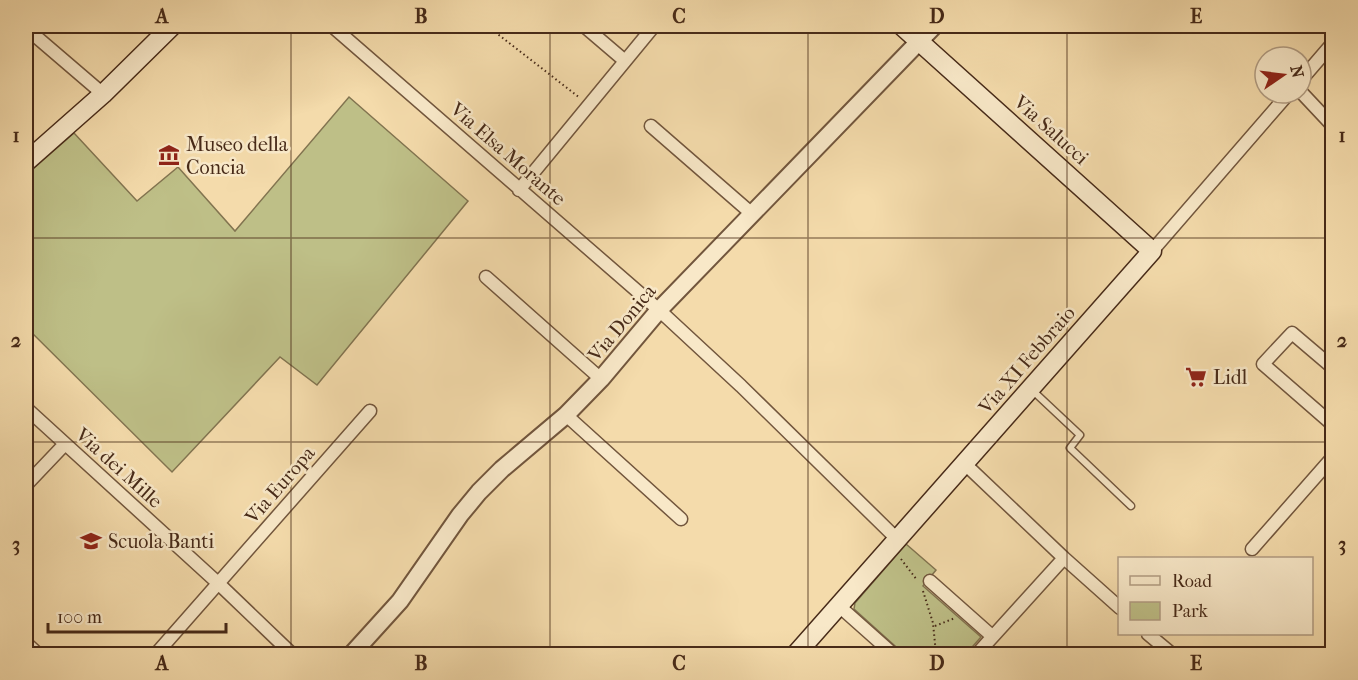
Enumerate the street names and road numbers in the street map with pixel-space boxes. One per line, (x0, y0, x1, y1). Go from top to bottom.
street label: Via Salucci (1008, 90, 1093, 169)
street label: Via Elsa Morante (445, 97, 570, 210)
street label: Via Donica (583, 279, 661, 367)
street label: Via XI Febbraio (973, 302, 1080, 419)
street label: Via dei Mille (70, 423, 167, 513)
street label: Via Europa (240, 441, 320, 529)

